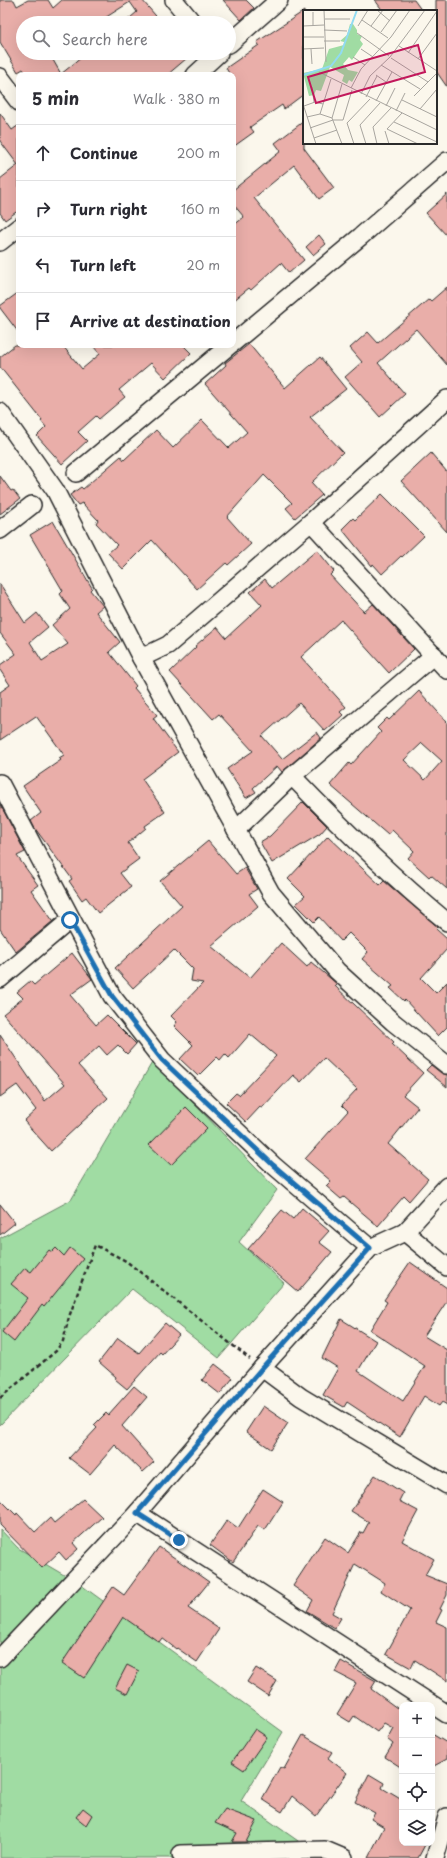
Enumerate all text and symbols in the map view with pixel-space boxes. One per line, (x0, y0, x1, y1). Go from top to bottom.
inset map (303, 10, 437, 144)
search box (16, 16, 236, 60)
icon: search (30, 27, 52, 49)
text: Search here (62, 27, 148, 50)
text: 5 min (32, 85, 79, 111)
text: Walk · 380 m (133, 89, 220, 108)
text: Continue (70, 141, 138, 164)
icon: ahead (32, 142, 54, 164)
text: 200 m (177, 143, 220, 162)
text: Turn right (70, 197, 147, 220)
icon: right (32, 198, 54, 220)
text: 160 m (181, 199, 220, 218)
text: Turn left (70, 253, 136, 276)
icon: left (32, 254, 54, 276)
text: 20 m (186, 255, 220, 274)
text: Arrive at destination (70, 309, 231, 332)
icon: arrive (32, 310, 54, 332)
route start (61, 911, 79, 929)
route end (170, 1531, 188, 1549)
map controls (399, 1702, 435, 1846)
button: + (399, 1702, 435, 1738)
button: − (399, 1738, 435, 1774)
button: locate (399, 1774, 435, 1810)
button: layers (399, 1810, 435, 1846)

